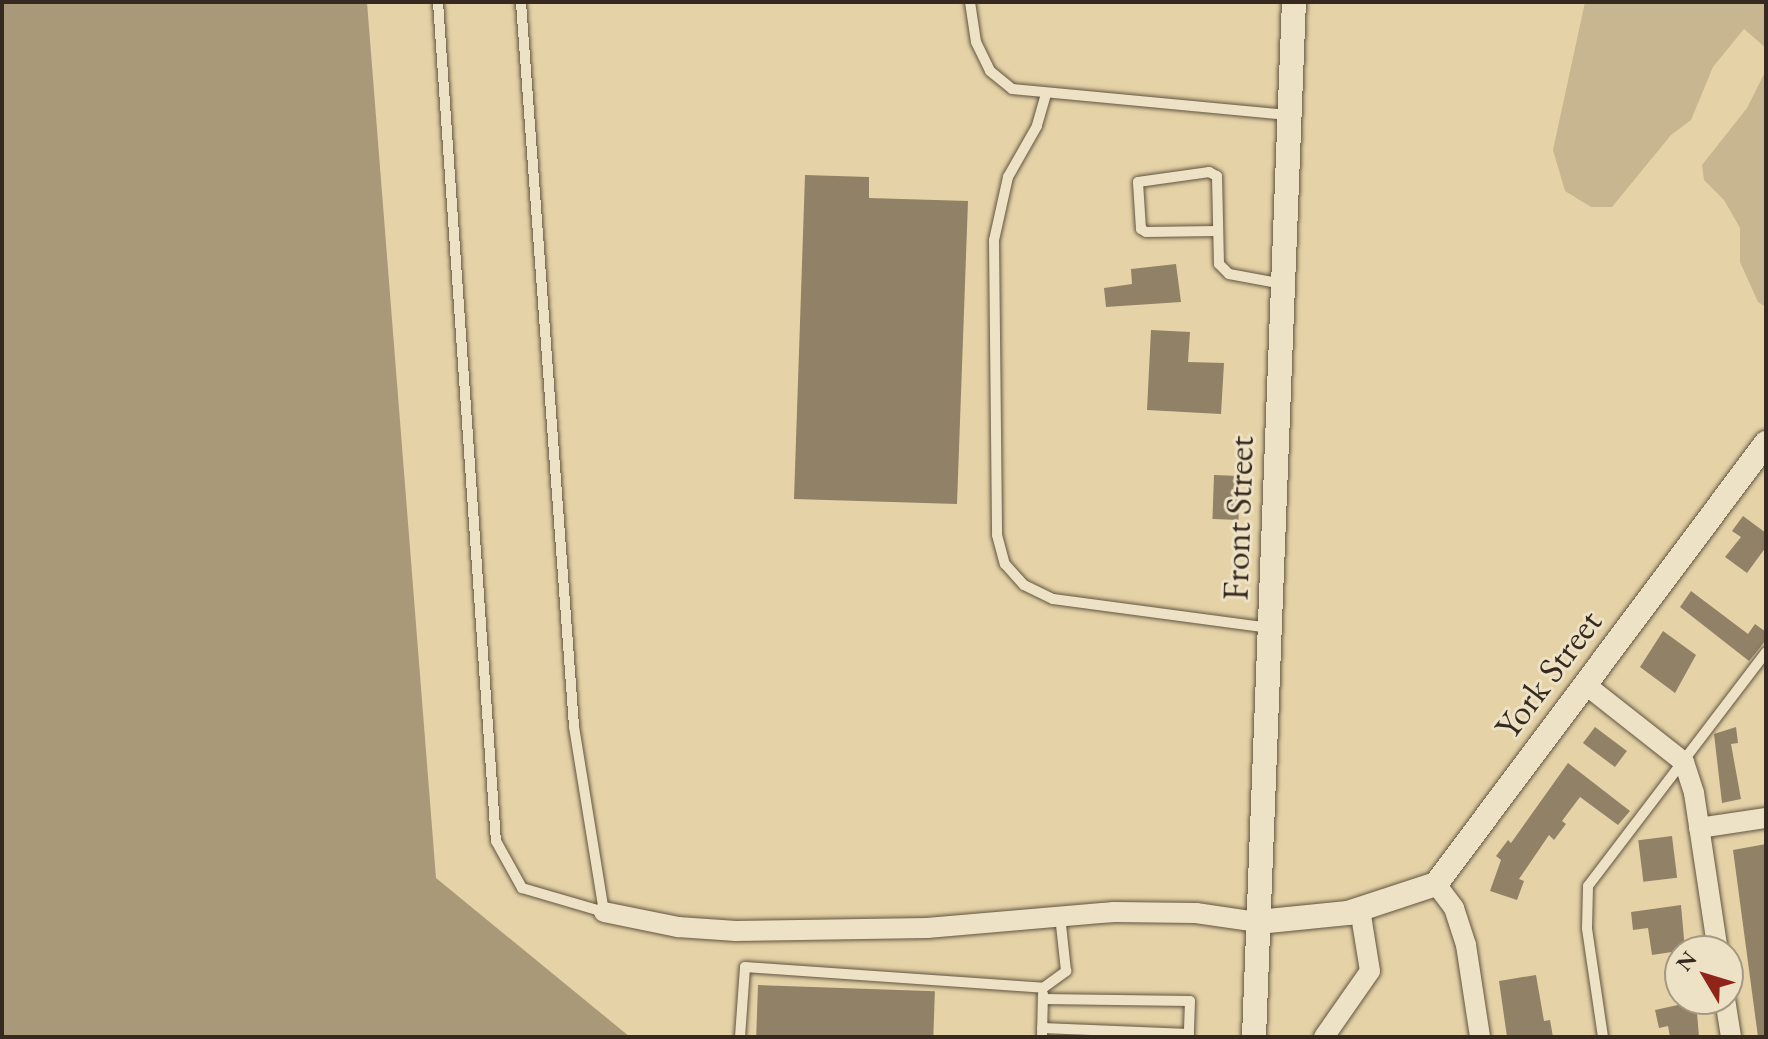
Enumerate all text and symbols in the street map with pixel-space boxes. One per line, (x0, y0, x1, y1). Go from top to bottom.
street label: Front Street (1214, 435, 1262, 601)
street label: York Street (1486, 601, 1610, 747)
north arrow (1664, 935, 1744, 1015)
text: N (1669, 945, 1703, 977)

